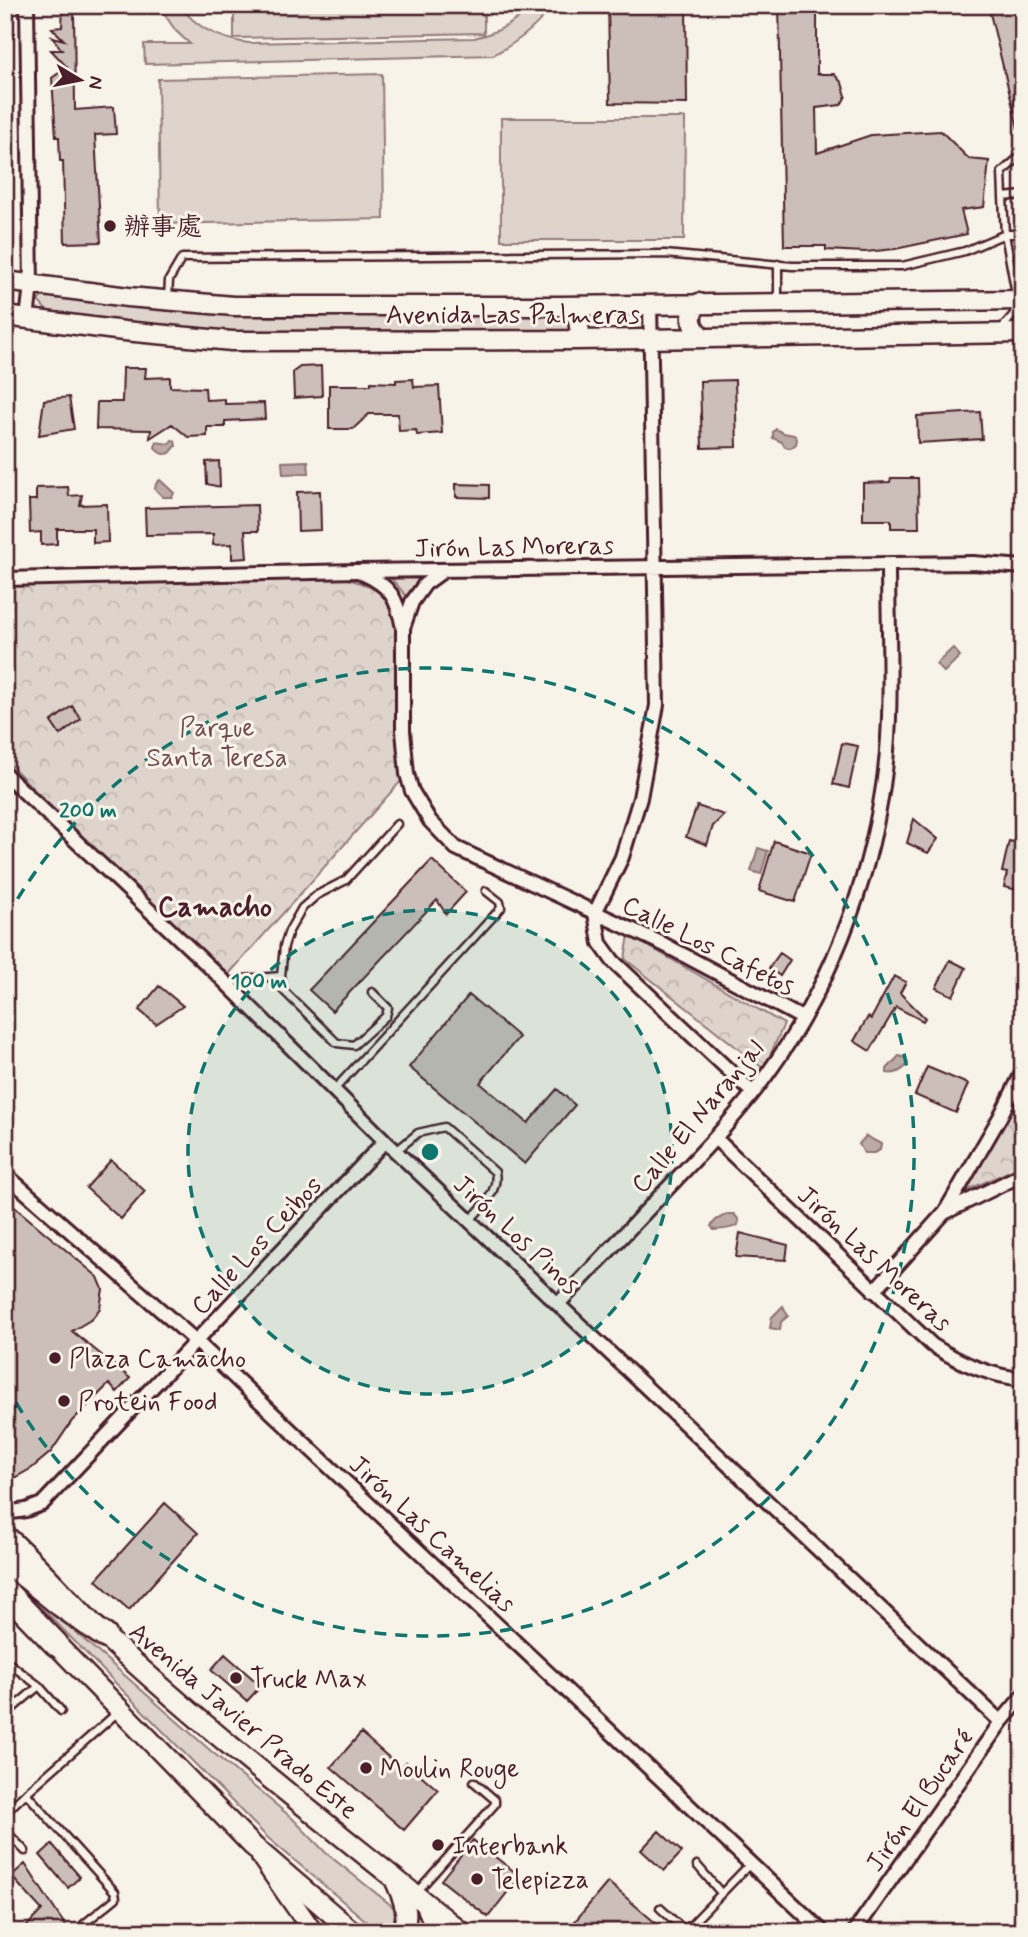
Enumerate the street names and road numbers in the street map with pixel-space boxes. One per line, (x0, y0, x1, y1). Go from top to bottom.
street label: Avenida Las Palmeras (386, 299, 640, 333)
street label: Jirón Las Moreras (414, 529, 614, 567)
street label: Calle Los Cafetos (616, 889, 800, 1005)
street label: Calle El Naranjal (624, 1033, 773, 1201)
street label: Jirón Los Pinos (445, 1168, 586, 1303)
street label: Calle Los Ceibos (184, 1170, 331, 1323)
street label: Jirón Las Moreras (789, 1179, 958, 1340)
street label: Jirón Las Camelias (341, 1448, 522, 1621)
street label: Avenida Javier Prado Este (121, 1616, 365, 1828)
street label: Jirón El Bucaré (859, 1723, 982, 1879)

